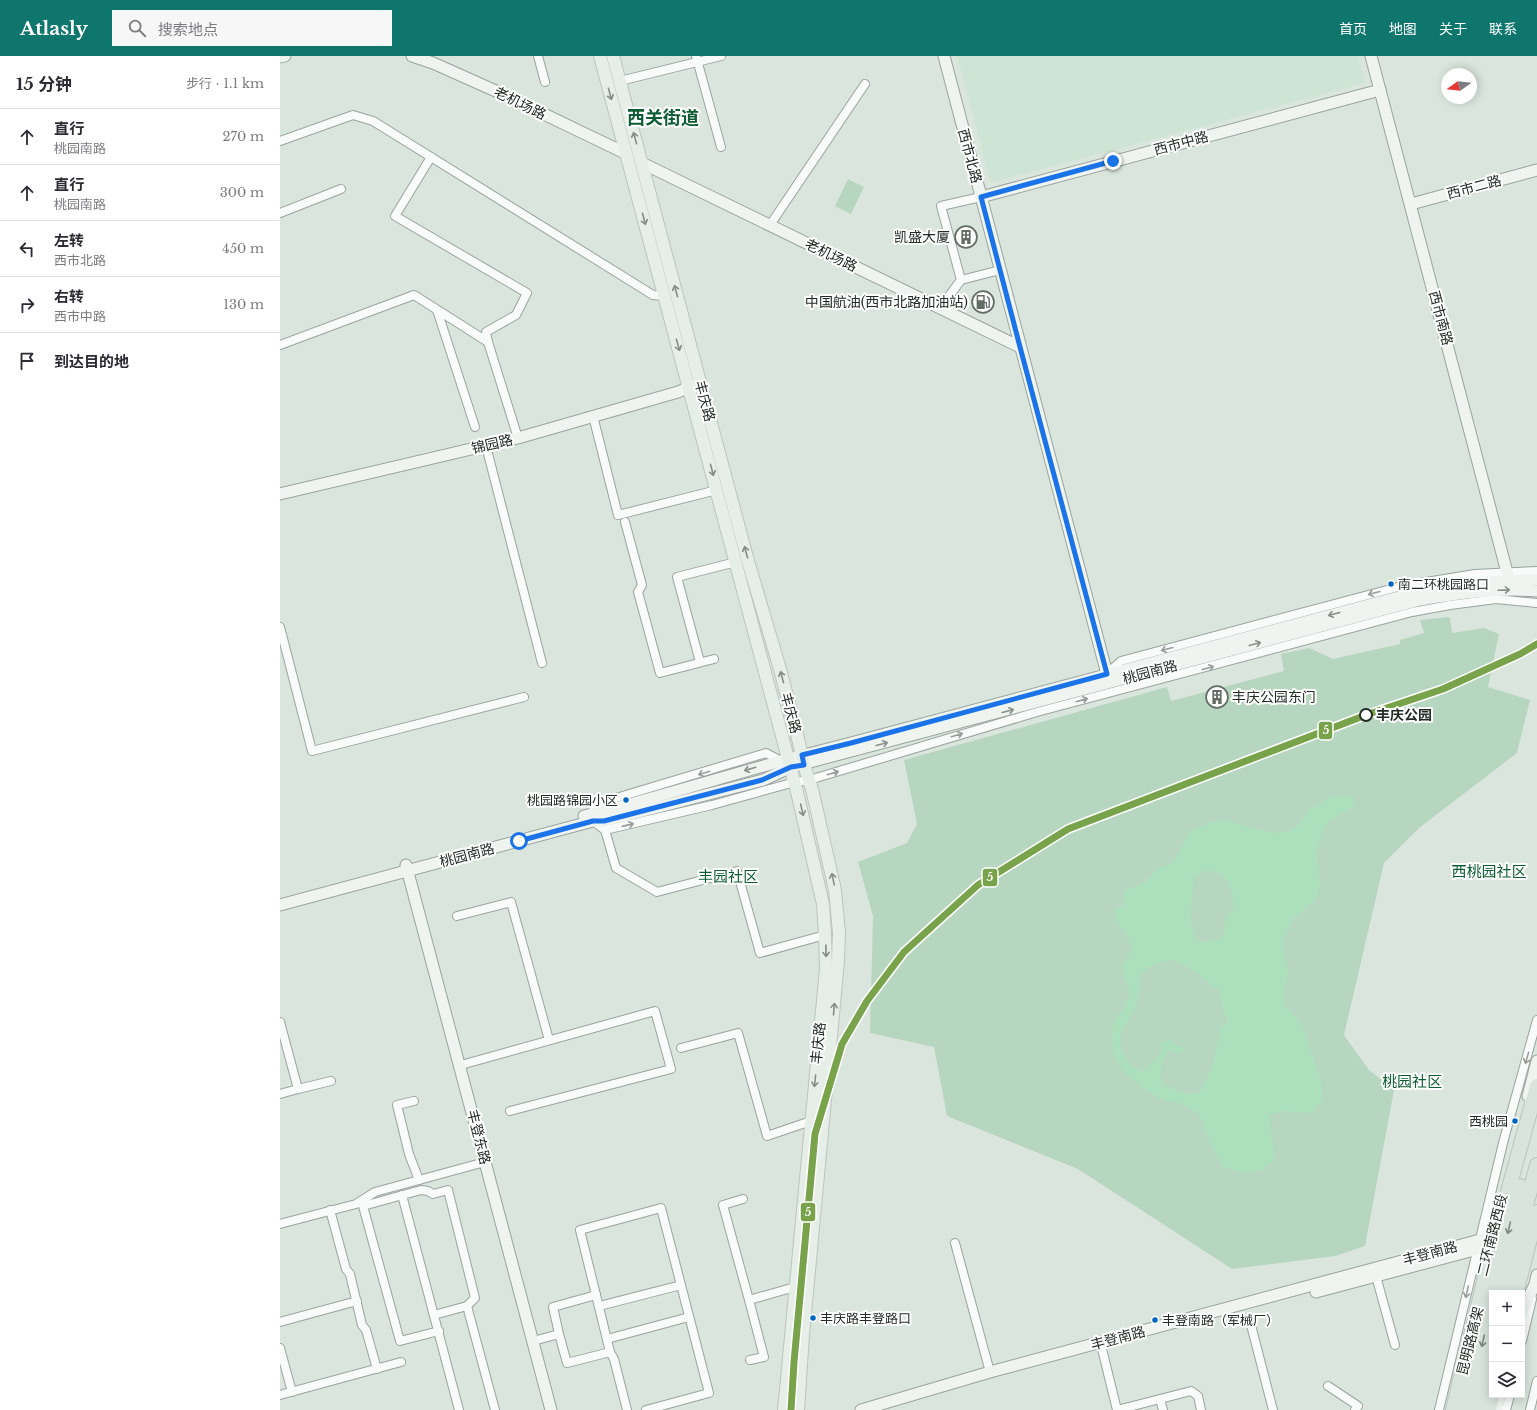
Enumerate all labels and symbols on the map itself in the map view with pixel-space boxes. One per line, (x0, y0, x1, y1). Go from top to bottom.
north arrow (1441, 68, 1477, 104)
street label: 老机场路 (491, 83, 549, 123)
one-way arrow (607, 87, 614, 100)
district label: 西关街道 (627, 107, 699, 129)
street label: 西市北路 (954, 127, 986, 185)
street label: 西市中路 (1152, 127, 1210, 159)
one-way arrow (631, 132, 638, 145)
route end (1104, 152, 1122, 170)
street label: 西市二路 (1445, 171, 1503, 203)
one-way arrow (641, 212, 648, 225)
building icon: 凯盛大厦 (953, 224, 979, 250)
place label: 凯盛大厦 (894, 228, 950, 246)
street label: 老机场路 (802, 235, 860, 275)
one-way arrow (671, 285, 679, 298)
fuel station icon: 中国航油(西市北路加油站) (970, 289, 996, 315)
street label: 西市南路 (1425, 289, 1457, 347)
place label: 中国航油(西市北路加油站) (805, 293, 968, 311)
one-way arrow (675, 338, 682, 351)
street label: 丰庆路 (691, 378, 719, 424)
street label: 锦园路 (470, 431, 514, 457)
one-way arrow (709, 463, 716, 476)
one-way arrow (742, 545, 749, 558)
place label: 南二环桃园路口 (1398, 576, 1489, 593)
marker: 南二环桃园路口 (1386, 579, 1396, 589)
one-way arrow (1497, 586, 1510, 594)
one-way arrow (1368, 590, 1381, 598)
one-way arrow (1327, 610, 1340, 618)
one-way arrow (1248, 640, 1261, 647)
one-way arrow (1161, 645, 1174, 653)
street label: 桃园南路 (1121, 656, 1179, 688)
one-way arrow (1201, 663, 1214, 671)
one-way arrow (778, 670, 785, 683)
building icon: 丰庆公园东门 (1204, 684, 1230, 710)
place label: 丰庆公园东门 (1232, 688, 1316, 706)
street label: 丰庆路 (777, 690, 805, 736)
one-way arrow (1075, 696, 1088, 703)
one-way arrow (1001, 706, 1014, 714)
place label: 丰庆公园 (1376, 706, 1432, 724)
marker: 丰庆公园 (1359, 708, 1373, 722)
line badge: 5 (1318, 721, 1333, 740)
text: 5 (1323, 723, 1330, 737)
one-way arrow (950, 731, 963, 738)
one-way arrow (875, 740, 888, 747)
one-way arrow (744, 766, 757, 773)
one-way arrow (698, 769, 710, 777)
one-way arrow (826, 769, 839, 777)
place label: 桃园路锦园小区 (527, 792, 618, 809)
marker: 桃园路锦园小区 (621, 795, 631, 805)
one-way arrow (798, 803, 806, 816)
one-way arrow (621, 820, 634, 828)
route start (510, 832, 528, 850)
street label: 桃园南路 (438, 839, 496, 871)
district label: 西桃园社区 (1451, 862, 1527, 881)
district label: 丰园社区 (698, 867, 758, 886)
line badge: 5 (982, 868, 998, 887)
text: 5 (987, 870, 994, 884)
one-way arrow (828, 873, 836, 886)
one-way arrow (822, 944, 829, 957)
one-way arrow (830, 1003, 837, 1016)
street label: 丰庆路 (807, 1021, 829, 1065)
one-way arrow (1522, 1051, 1530, 1064)
district label: 桃园社区 (1382, 1072, 1442, 1091)
one-way arrow (811, 1074, 818, 1087)
street label: 丰登东路 (463, 1108, 495, 1166)
place label: 西桃园 (1469, 1113, 1508, 1130)
marker: 西桃园 (1510, 1116, 1520, 1126)
street label: 二环南路西段 (1473, 1192, 1511, 1278)
line badge: 5 (800, 1202, 816, 1222)
text: 5 (805, 1205, 812, 1219)
one-way arrow (1505, 1221, 1513, 1234)
street label: 丰登南路 (1401, 1237, 1459, 1269)
one-way arrow (1463, 1286, 1471, 1299)
street label: 昆明路高架 (1453, 1305, 1487, 1377)
place label: 丰庆路丰登路口 (820, 1310, 911, 1327)
place label: 丰登南路（军械厂） (1162, 1312, 1279, 1329)
marker: 丰庆路丰登路口 (808, 1313, 818, 1323)
marker: 丰登南路（军械厂） (1150, 1315, 1160, 1325)
street label: 丰登南路 (1089, 1322, 1147, 1354)
one-way arrow (1479, 1334, 1487, 1347)

